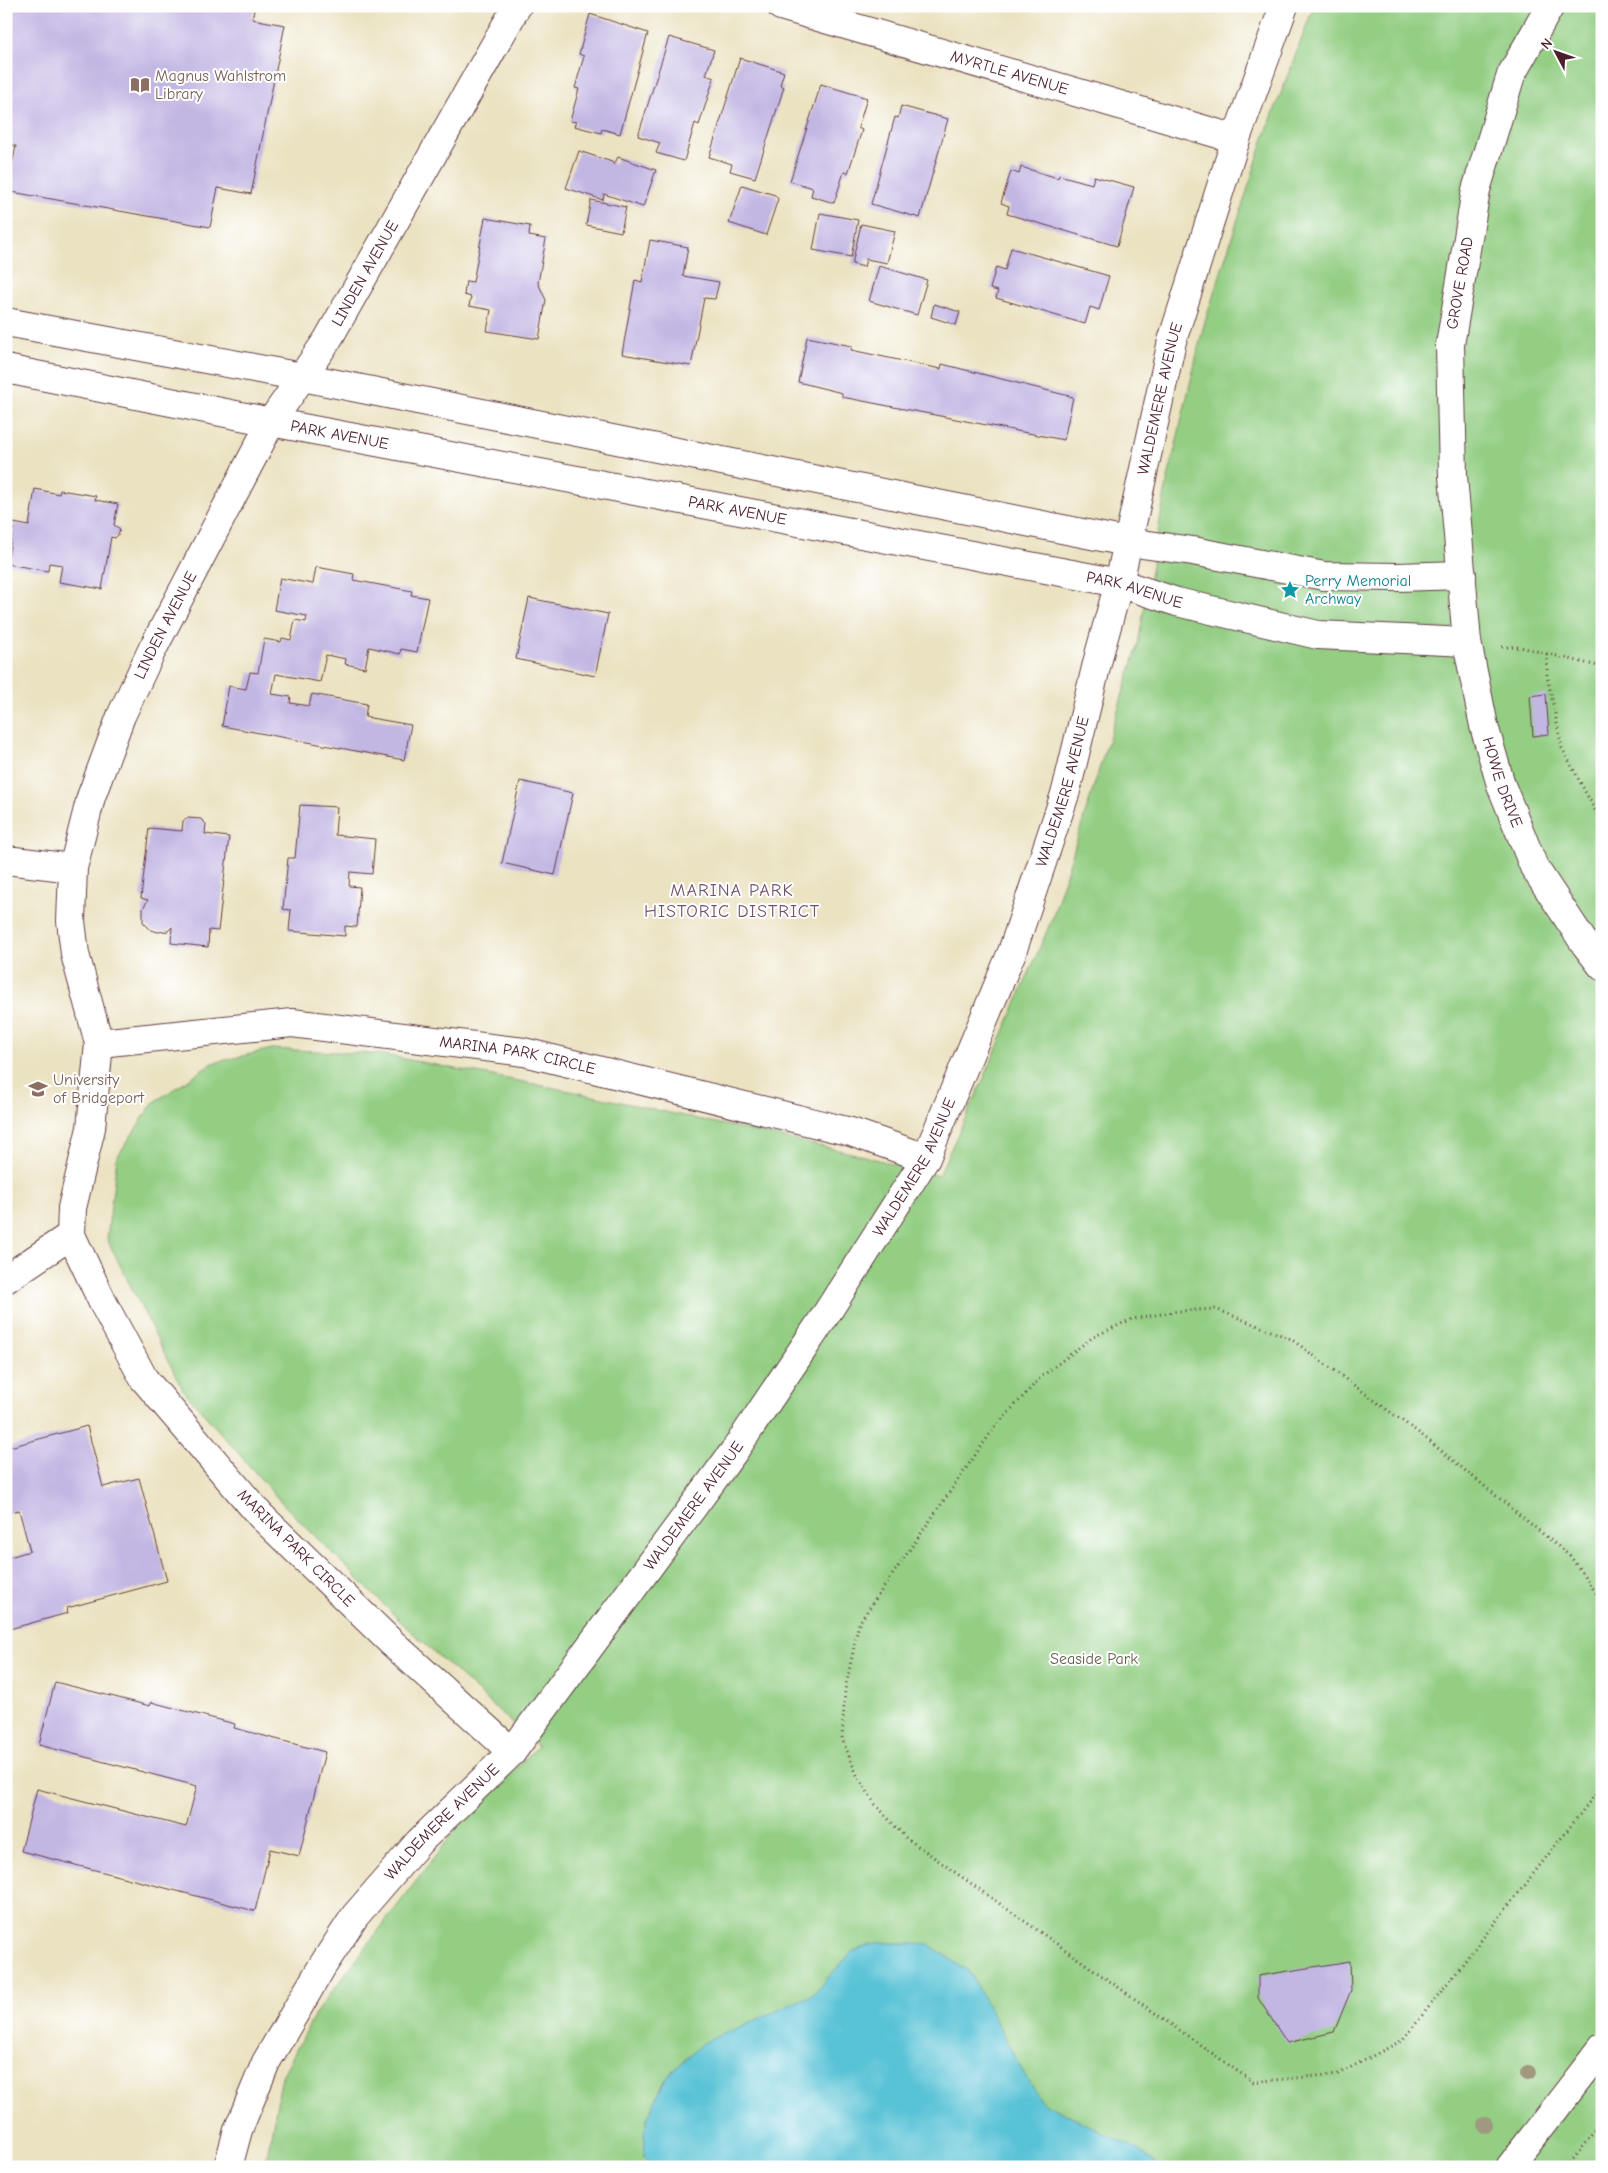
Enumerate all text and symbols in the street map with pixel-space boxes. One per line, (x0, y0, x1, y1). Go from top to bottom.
north arrow (1530, 28, 1580, 78)
text: N (1537, 35, 1556, 53)
street label: MYRTLE AVENUE (948, 47, 1071, 99)
place label: Magnus Wahlstrom Library (155, 67, 286, 103)
library icon: Magnus Wahlstrom Library (129, 74, 151, 96)
street label: LINDEN AVENUE (328, 217, 402, 330)
street label: GROVE ROAD (1443, 235, 1477, 331)
street label: WALDEMERE AVENUE (1134, 320, 1186, 477)
street label: PARK AVENUE (289, 417, 390, 453)
street label: PARK AVENUE (687, 492, 788, 529)
street label: LINDEN AVENUE (131, 568, 201, 682)
street label: PARK AVENUE (1085, 568, 1185, 612)
place label: Perry Memorial Archway (1305, 572, 1411, 608)
place icon: Perry Memorial Archway (1279, 579, 1301, 601)
street label: WALDEMERE AVENUE (1032, 714, 1093, 869)
street label: HOWE DRIVE (1479, 735, 1526, 830)
district label: MARINA PARK HISTORIC DISTRICT (644, 880, 820, 922)
street label: MARINA PARK CIRCLE (439, 1033, 598, 1078)
place label: University of Bridgeport (53, 1071, 144, 1107)
school or university icon: University of Bridgeport (27, 1078, 49, 1100)
street label: WALDEMERE AVENUE (869, 1095, 959, 1240)
street label: WALDEMERE AVENUE (640, 1438, 747, 1574)
street label: MARINA PARK CIRCLE (234, 1486, 359, 1611)
park label: Seaside Park (1050, 1650, 1138, 1668)
street label: WALDEMERE AVENUE (381, 1760, 503, 1884)

